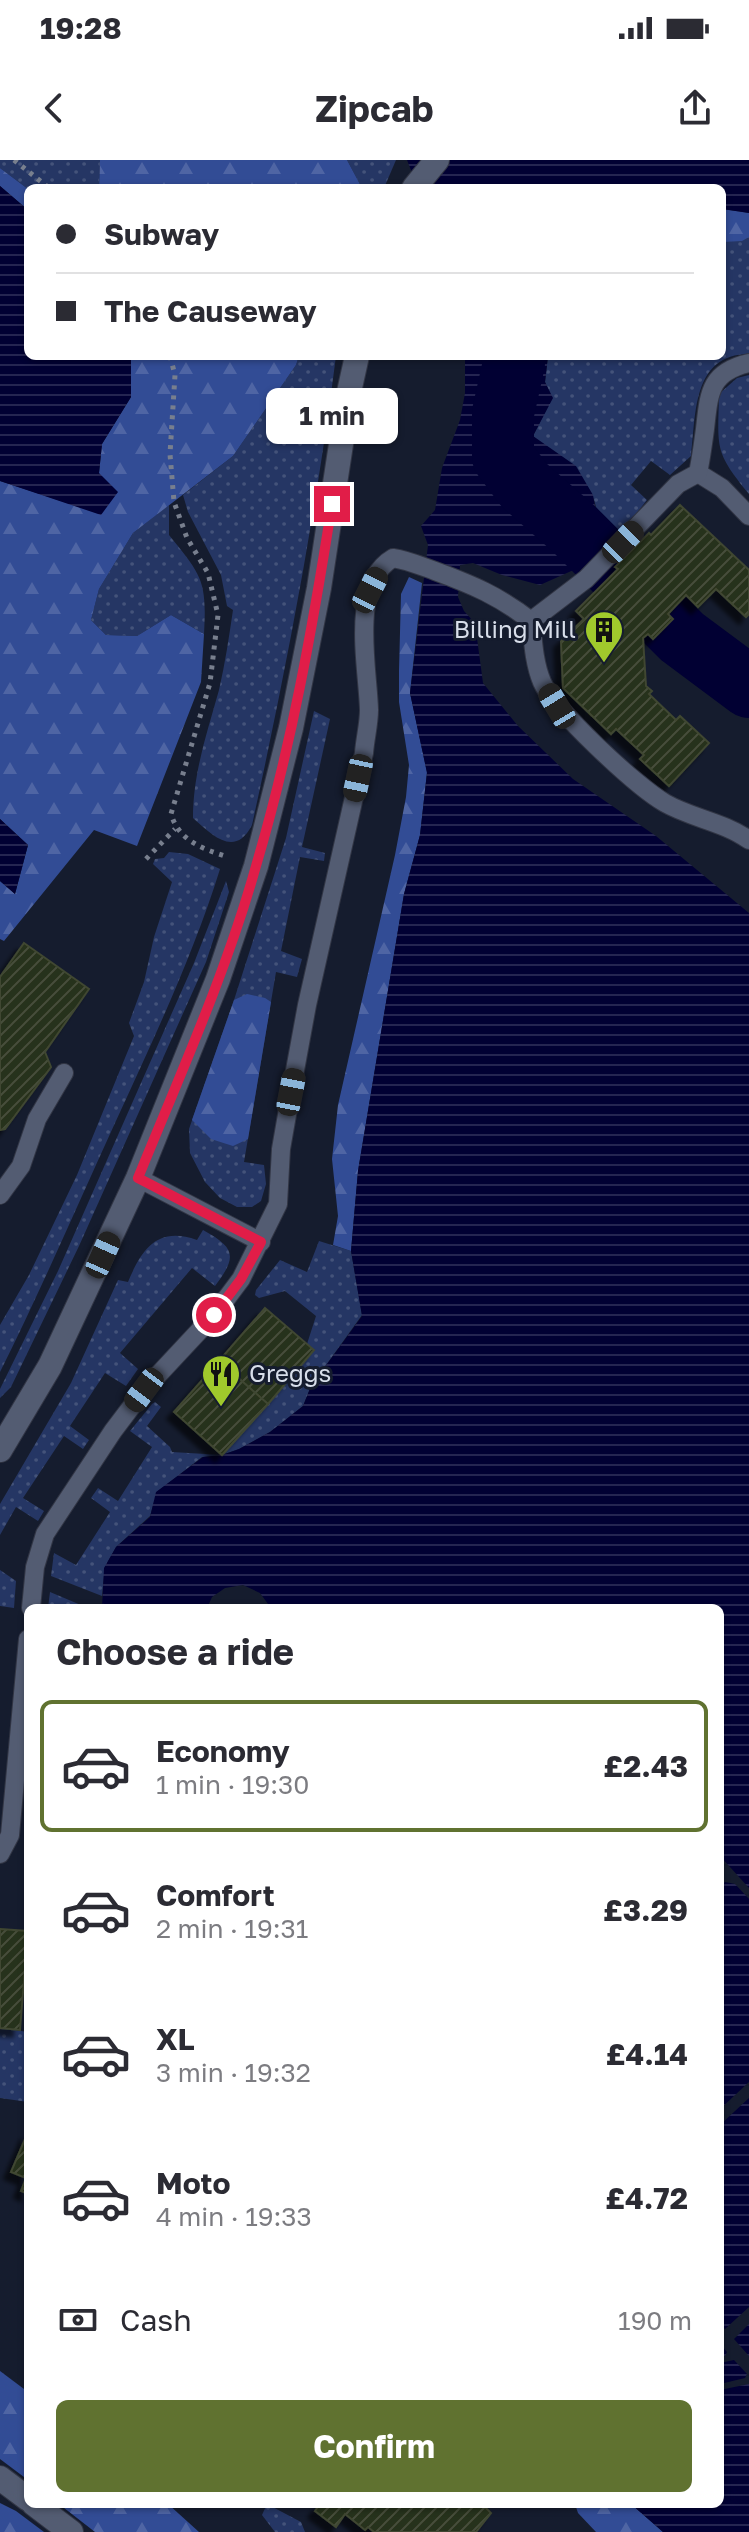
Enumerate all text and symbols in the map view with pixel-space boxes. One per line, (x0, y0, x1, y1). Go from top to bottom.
text: 19:28 (40, 10, 122, 46)
icon: back (32, 86, 76, 130)
icon: share (673, 86, 717, 130)
text: Zipcab (315, 87, 434, 130)
text: Subway (104, 216, 219, 252)
text: The Causeway (104, 293, 317, 329)
callout: 1 min (266, 388, 398, 444)
text: 1 min (299, 400, 365, 431)
route end (314, 486, 350, 522)
car (598, 516, 648, 568)
car (348, 563, 392, 617)
building icon: Billing Mill (583, 609, 625, 664)
place label: Billing Mill (454, 614, 576, 643)
car (534, 679, 580, 733)
car (341, 752, 375, 804)
car (275, 1066, 307, 1118)
car (82, 1228, 124, 1282)
route start (196, 1297, 232, 1333)
restaurant icon: Greggs (200, 1353, 242, 1408)
place label: Greggs (249, 1358, 331, 1387)
car (120, 1364, 168, 1416)
text: Choose a ride (56, 1630, 294, 1673)
icon: car (60, 1730, 132, 1802)
text: Economy (156, 1733, 290, 1769)
text: £2.43 (603, 1748, 688, 1784)
text: 1 min · 19:30 (156, 1769, 309, 1800)
icon: car (60, 1874, 132, 1946)
text: Comfort (156, 1877, 275, 1913)
text: £3.29 (603, 1892, 688, 1928)
text: 2 min · 19:31 (156, 1913, 308, 1944)
icon: car (60, 2018, 132, 2090)
text: XL (156, 2021, 195, 2057)
text: £4.14 (606, 2036, 688, 2072)
text: 3 min · 19:32 (156, 2057, 311, 2088)
icon: car (60, 2162, 132, 2234)
text: Moto (156, 2165, 231, 2201)
text: £4.72 (605, 2180, 688, 2216)
text: 4 min · 19:33 (156, 2201, 312, 2232)
icon: cash (56, 2298, 100, 2342)
text: Cash (120, 2302, 192, 2338)
text: 190 m (618, 2305, 692, 2336)
button: Confirm (56, 2400, 692, 2492)

